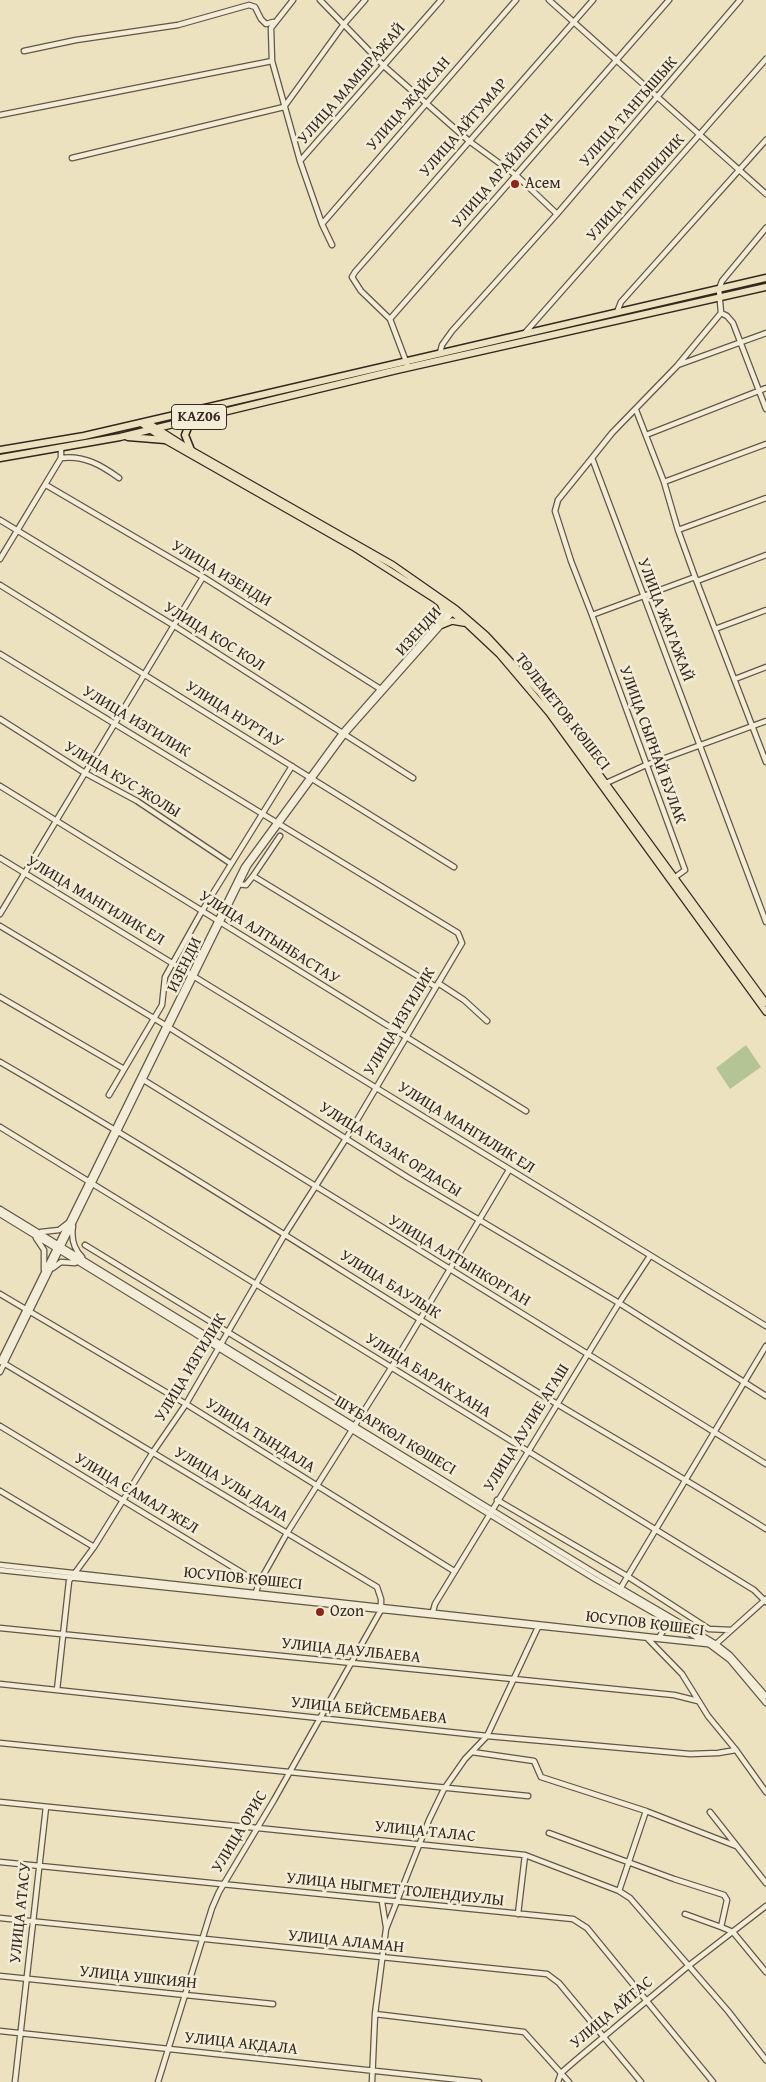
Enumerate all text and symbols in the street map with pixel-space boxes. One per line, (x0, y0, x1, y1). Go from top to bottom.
street label: УЛИЦА МАМЫРАЖАЙ (294, 19, 410, 149)
street label: УЛИЦА ЖАЙСАН (363, 53, 455, 155)
street label: УЛИЦА ТАНГЫШЫК (576, 53, 682, 171)
street label: УЛИЦА АЙТУМАР (416, 75, 512, 181)
street label: УЛИЦА АРАЙЛЫТАН (448, 110, 558, 232)
street label: УЛИЦА ТИРШИЛИК (583, 130, 689, 246)
place label: Асем (525, 174, 561, 194)
marker: Асем (509, 178, 521, 190)
road number: KАZ06 (172, 404, 226, 430)
street label: УЛИЦА ИЗЕНДИ (168, 537, 274, 611)
street label: УЛИЦА ЖАГАЖАЙ (633, 556, 697, 684)
street label: УЛИЦА КОС КОЛ (160, 598, 268, 676)
street label: ИЗЕНДИ (392, 604, 446, 660)
street label: ТӨЛЕМЕТОВ КӨШЕСІ (510, 650, 614, 774)
street label: УЛИЦА СЫРНАЙ БУЛАК (614, 663, 690, 827)
street label: УЛИЦА НУРТАУ (182, 677, 286, 753)
street label: УЛИЦА ИЗГИЛИК (79, 682, 193, 762)
street label: УЛИЦА КУС ЖОЛЫ (60, 738, 184, 822)
street label: УЛИЦА МАНГИЛИК ЕЛ (22, 852, 168, 950)
street label: УЛИЦА АЛТЫНБАСТАУ (195, 887, 343, 989)
street label: ИЗЕНДИ (163, 934, 207, 996)
street label: УЛИЦА ИЗГИЛИК (360, 965, 440, 1079)
street label: УЛИЦА МАНГИЛИК ЕЛ (394, 1078, 538, 1178)
street label: УЛИЦА КАЗАК ОРДАСЫ (315, 1098, 465, 1202)
street label: УЛИЦА АЛТЫНКОРГАН (385, 1211, 533, 1311)
street label: УЛИЦА БАУЛЫК (336, 1246, 444, 1324)
street label: УЛИЦА ИЗГИЛИК (151, 1311, 231, 1425)
street label: УЛИЦА БАРАК ХАНА (362, 1330, 494, 1422)
street label: УЛИЦА АУЛИЕ АГАШ (480, 1361, 574, 1495)
street label: ШҰБАРКӨЛ КӨШЕСІ (331, 1392, 459, 1480)
street label: УЛИЦА ТЫНДАЛА (201, 1394, 319, 1478)
street label: УЛИЦА УЛЫ ДАЛА (170, 1443, 292, 1527)
street label: УЛИЦА САМАЛ ЖЕЛ (71, 1449, 201, 1539)
street label: ЮСУПОВ КӨШЕСІ (183, 1563, 303, 1595)
place label: Ozon (330, 1602, 364, 1622)
marker: Ozon (314, 1606, 326, 1618)
street label: ЮСУПОВ КӨШЕСІ (585, 1607, 705, 1641)
street label: УЛИЦА ДАУЛБАЕВА (281, 1634, 421, 1668)
street label: УЛИЦА БЕЙСЕМБАЕВА (290, 1693, 448, 1729)
street label: УЛИЦА ОРИС (208, 1788, 272, 1876)
street label: УЛИЦА ТАЛАС (374, 1817, 476, 1847)
street label: УЛИЦА АТАСУ (6, 1862, 36, 1964)
street label: УЛИЦА НЫГМЕТ ТОЛЕНДИУЛЫ (285, 1869, 505, 1911)
street label: УЛИЦА АЛАМАН (287, 1926, 405, 1958)
street label: УЛИЦА УШКИЯН (78, 1962, 198, 1994)
street label: УЛИЦА АЙТАС (567, 1973, 657, 2053)
street label: УЛИЦА АКДАЛА (184, 2029, 298, 2059)

